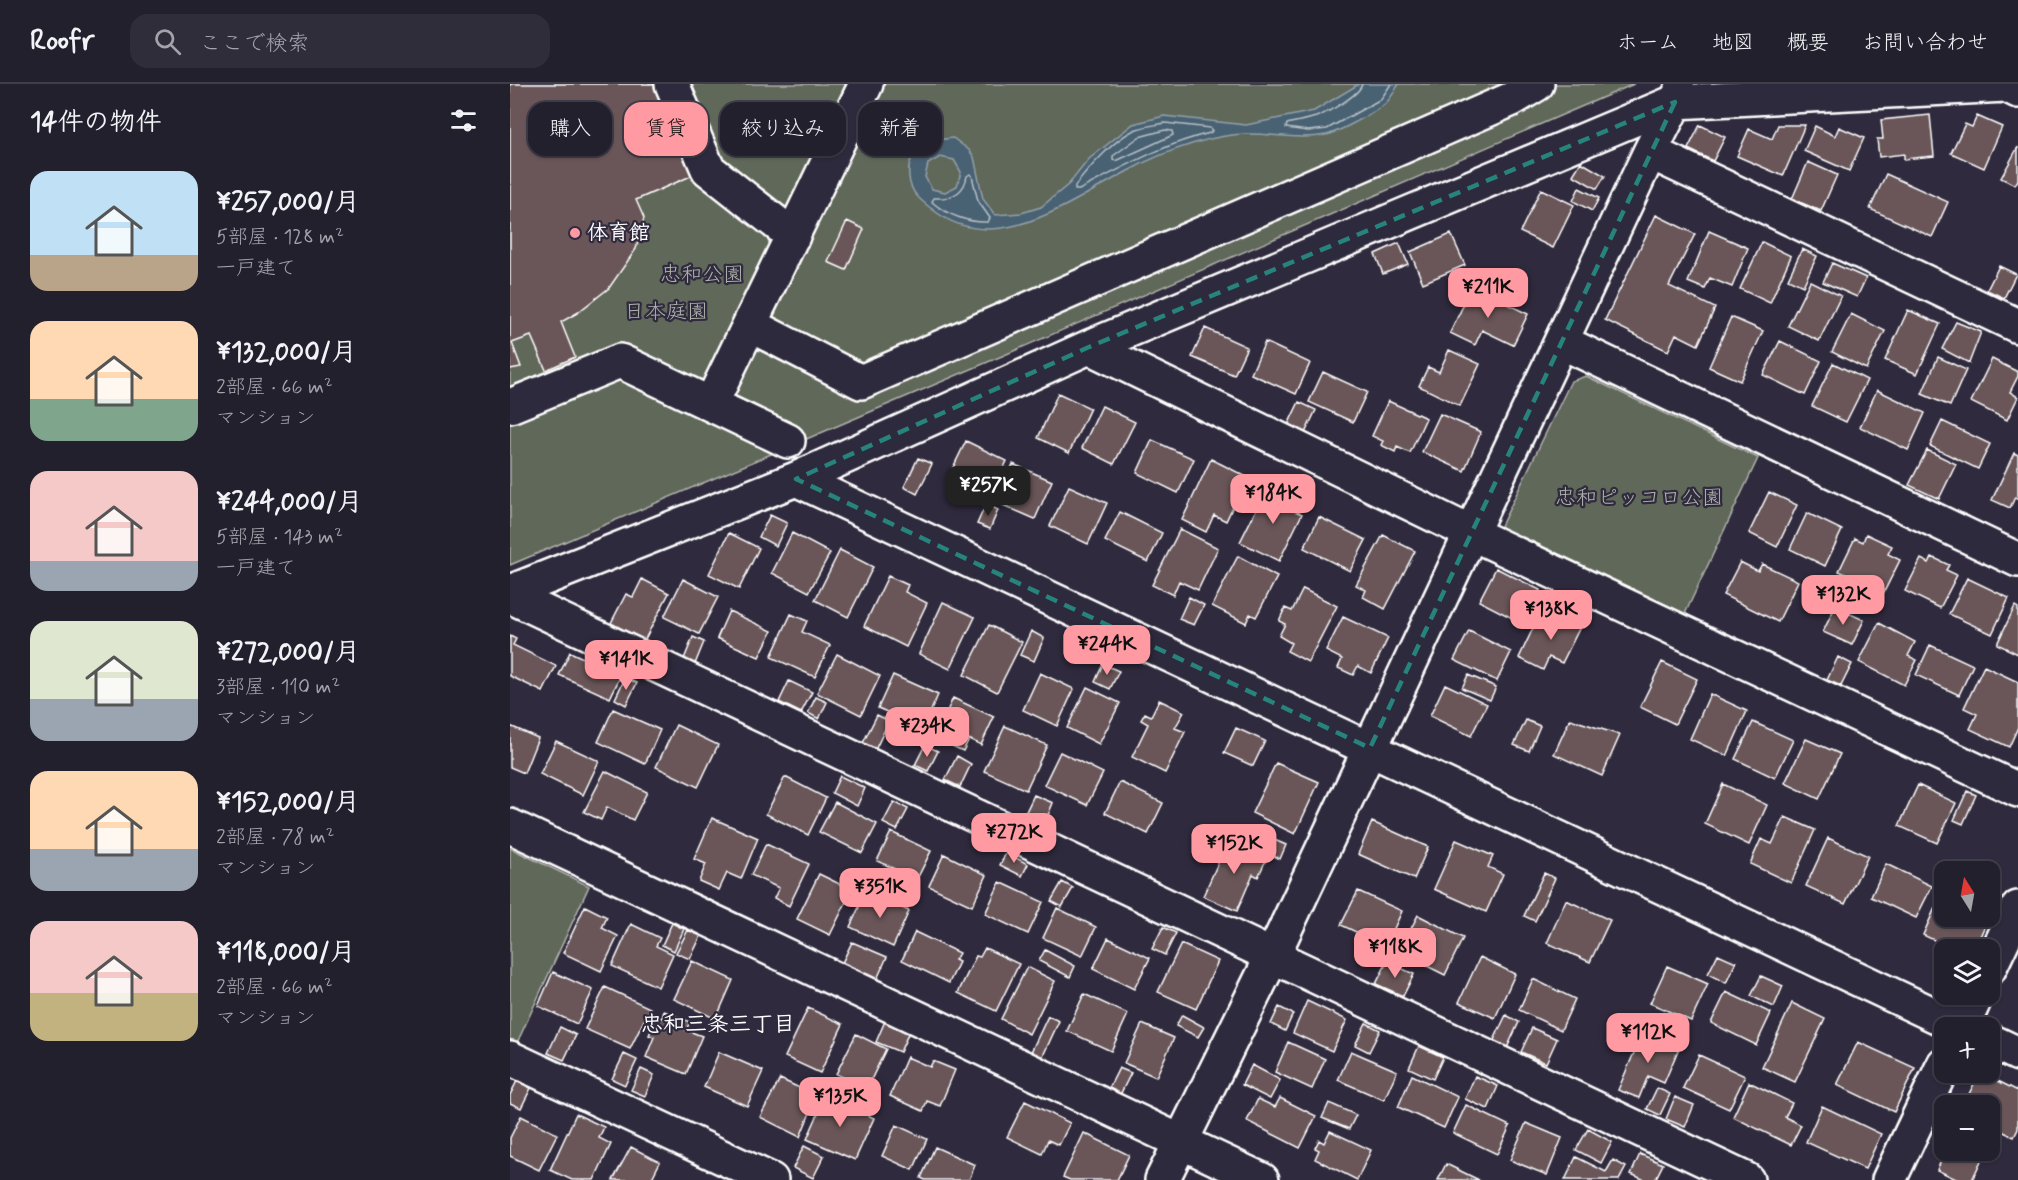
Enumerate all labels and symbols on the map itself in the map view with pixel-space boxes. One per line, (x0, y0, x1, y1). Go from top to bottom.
place label: 体育館 (587, 219, 650, 247)
marker: 体育館 (568, 226, 582, 240)
park label: 忠和公園 (660, 261, 744, 289)
pin: ¥211K (1446, 268, 1530, 319)
park label: 日本庭園 (624, 298, 708, 326)
pin: ¥257K (946, 466, 1030, 517)
pin: ¥184K (1231, 474, 1315, 525)
park label: 忠和ピッコロ公園 (1555, 484, 1723, 512)
pin: ¥132K (1801, 575, 1885, 626)
pin: ¥138K (1509, 590, 1593, 641)
pin: ¥244K (1065, 625, 1149, 676)
pin: ¥141K (584, 640, 668, 691)
pin: ¥234K (885, 707, 969, 758)
pin: ¥272K (972, 813, 1056, 864)
pin: ¥152K (1192, 824, 1276, 875)
north arrow (1934, 861, 2000, 927)
pin: ¥351K (838, 868, 922, 919)
pin: ¥118K (1353, 928, 1437, 979)
district label: 忠和三条三丁目 (641, 1011, 795, 1039)
pin: ¥112K (1606, 1013, 1690, 1064)
pin: ¥135K (798, 1077, 882, 1128)

